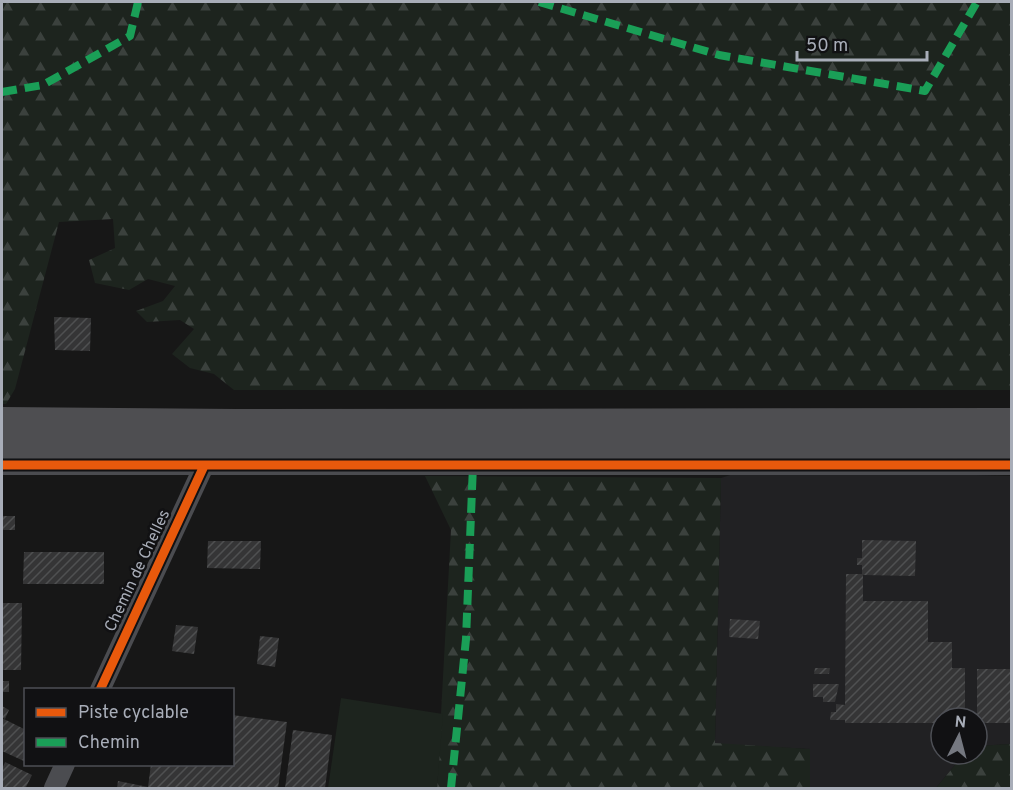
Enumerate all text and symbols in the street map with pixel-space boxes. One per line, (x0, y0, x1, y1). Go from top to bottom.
scale bar (797, 24, 928, 62)
text: 50 m (806, 35, 848, 58)
street label: Chemin de Chelles (101, 507, 175, 635)
legend (24, 688, 234, 766)
text: Piste cyclable (78, 702, 189, 725)
north arrow (929, 706, 989, 766)
text: N (954, 713, 967, 734)
text: Chemin (78, 732, 140, 755)

